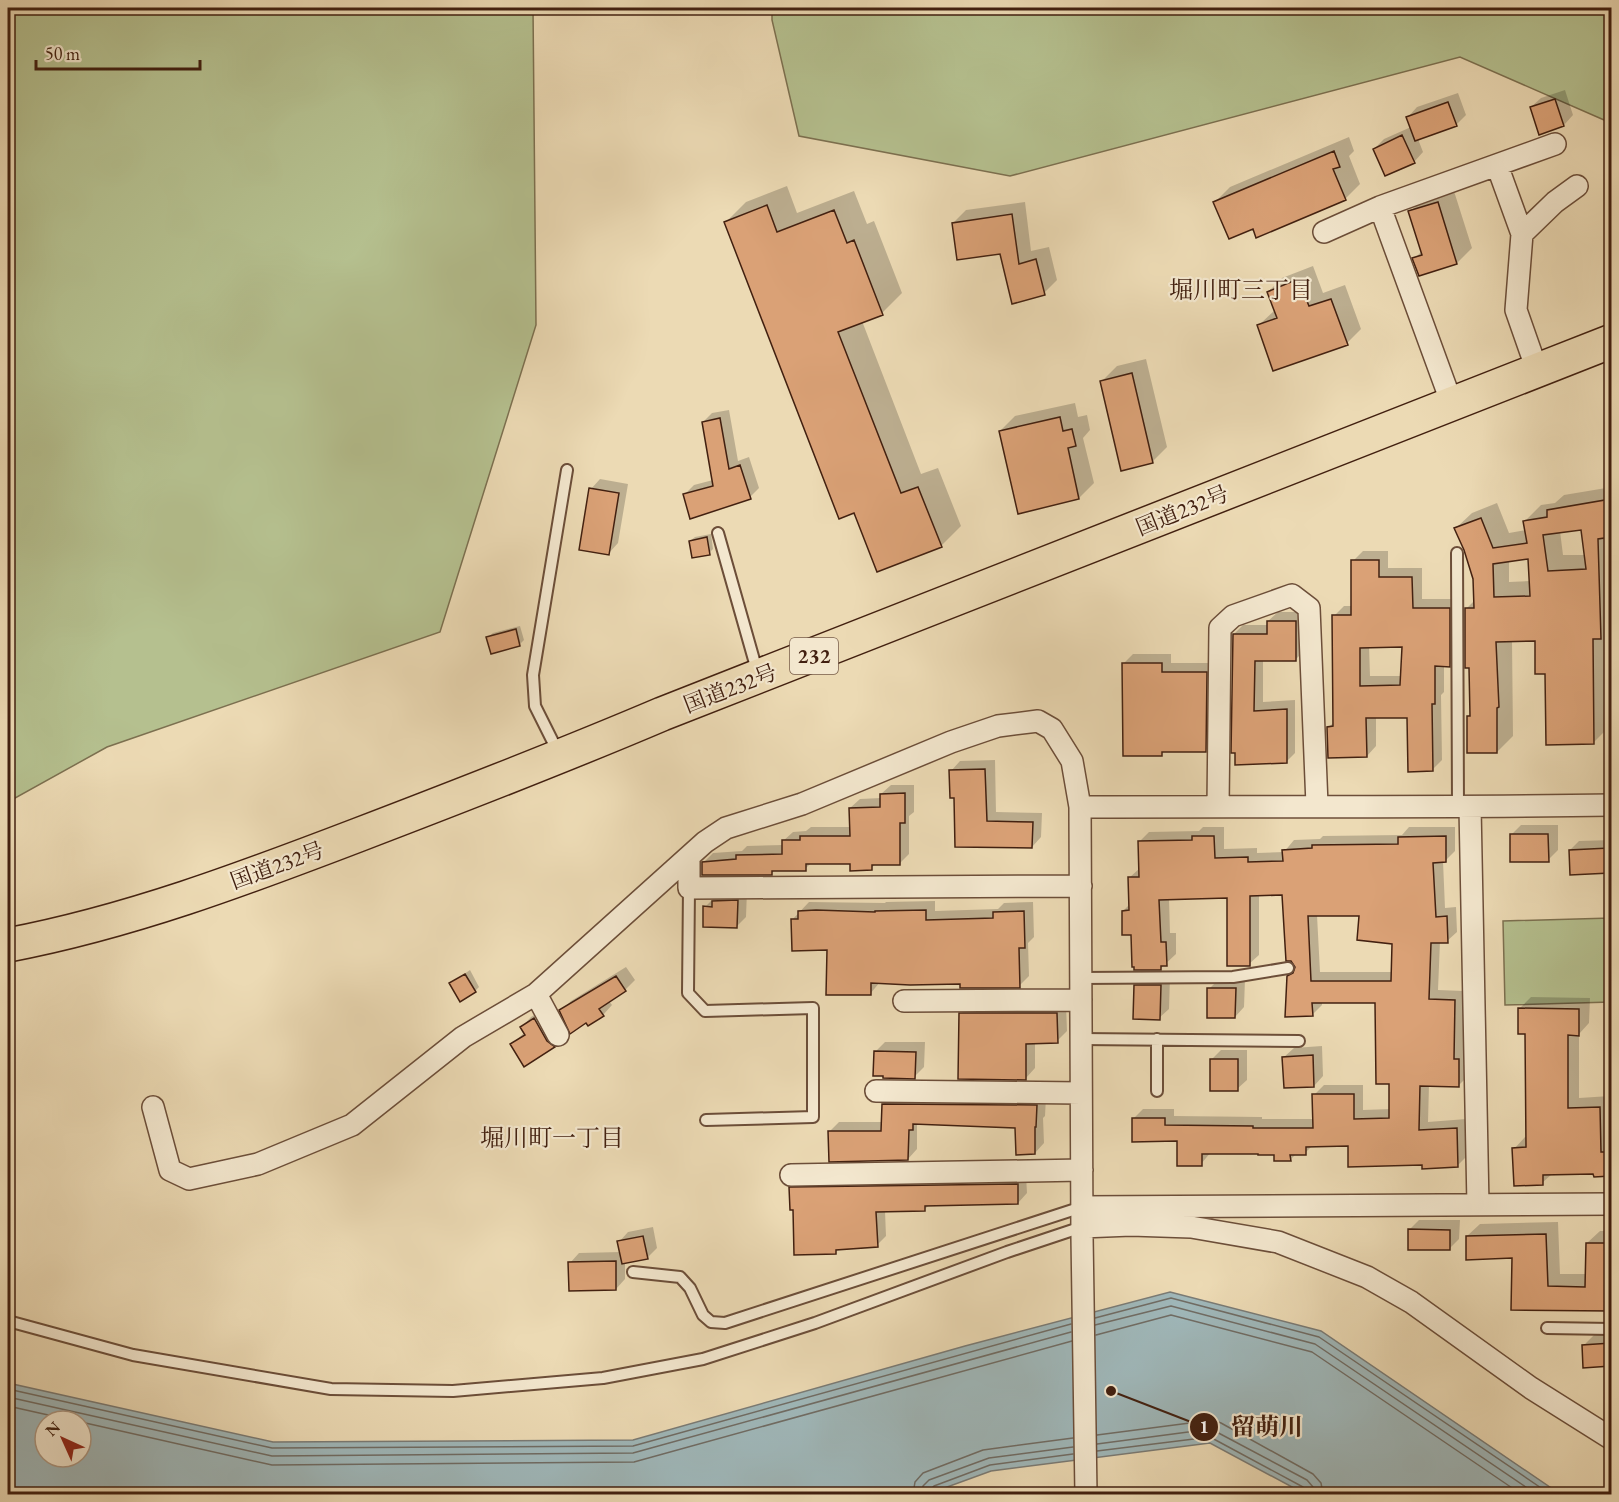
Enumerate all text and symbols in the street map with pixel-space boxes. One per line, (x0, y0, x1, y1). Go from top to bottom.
scale bar (36, 33, 200, 71)
text: 50 m (45, 42, 80, 65)
district label: 堀川町三丁目 (1169, 274, 1313, 305)
street label: 国道232号 (1131, 479, 1233, 542)
road number: 232 (790, 638, 838, 674)
street label: 国道232号 (679, 657, 781, 720)
street label: 国道232号 (226, 835, 328, 896)
district label: 堀川町一丁目 (480, 1122, 624, 1153)
callout: 留萌川 (1189, 1406, 1315, 1448)
north arrow (33, 1409, 93, 1469)
text: 留萌川 (1231, 1411, 1303, 1442)
text: 1 (1199, 1415, 1209, 1438)
text: N (41, 1417, 65, 1441)

